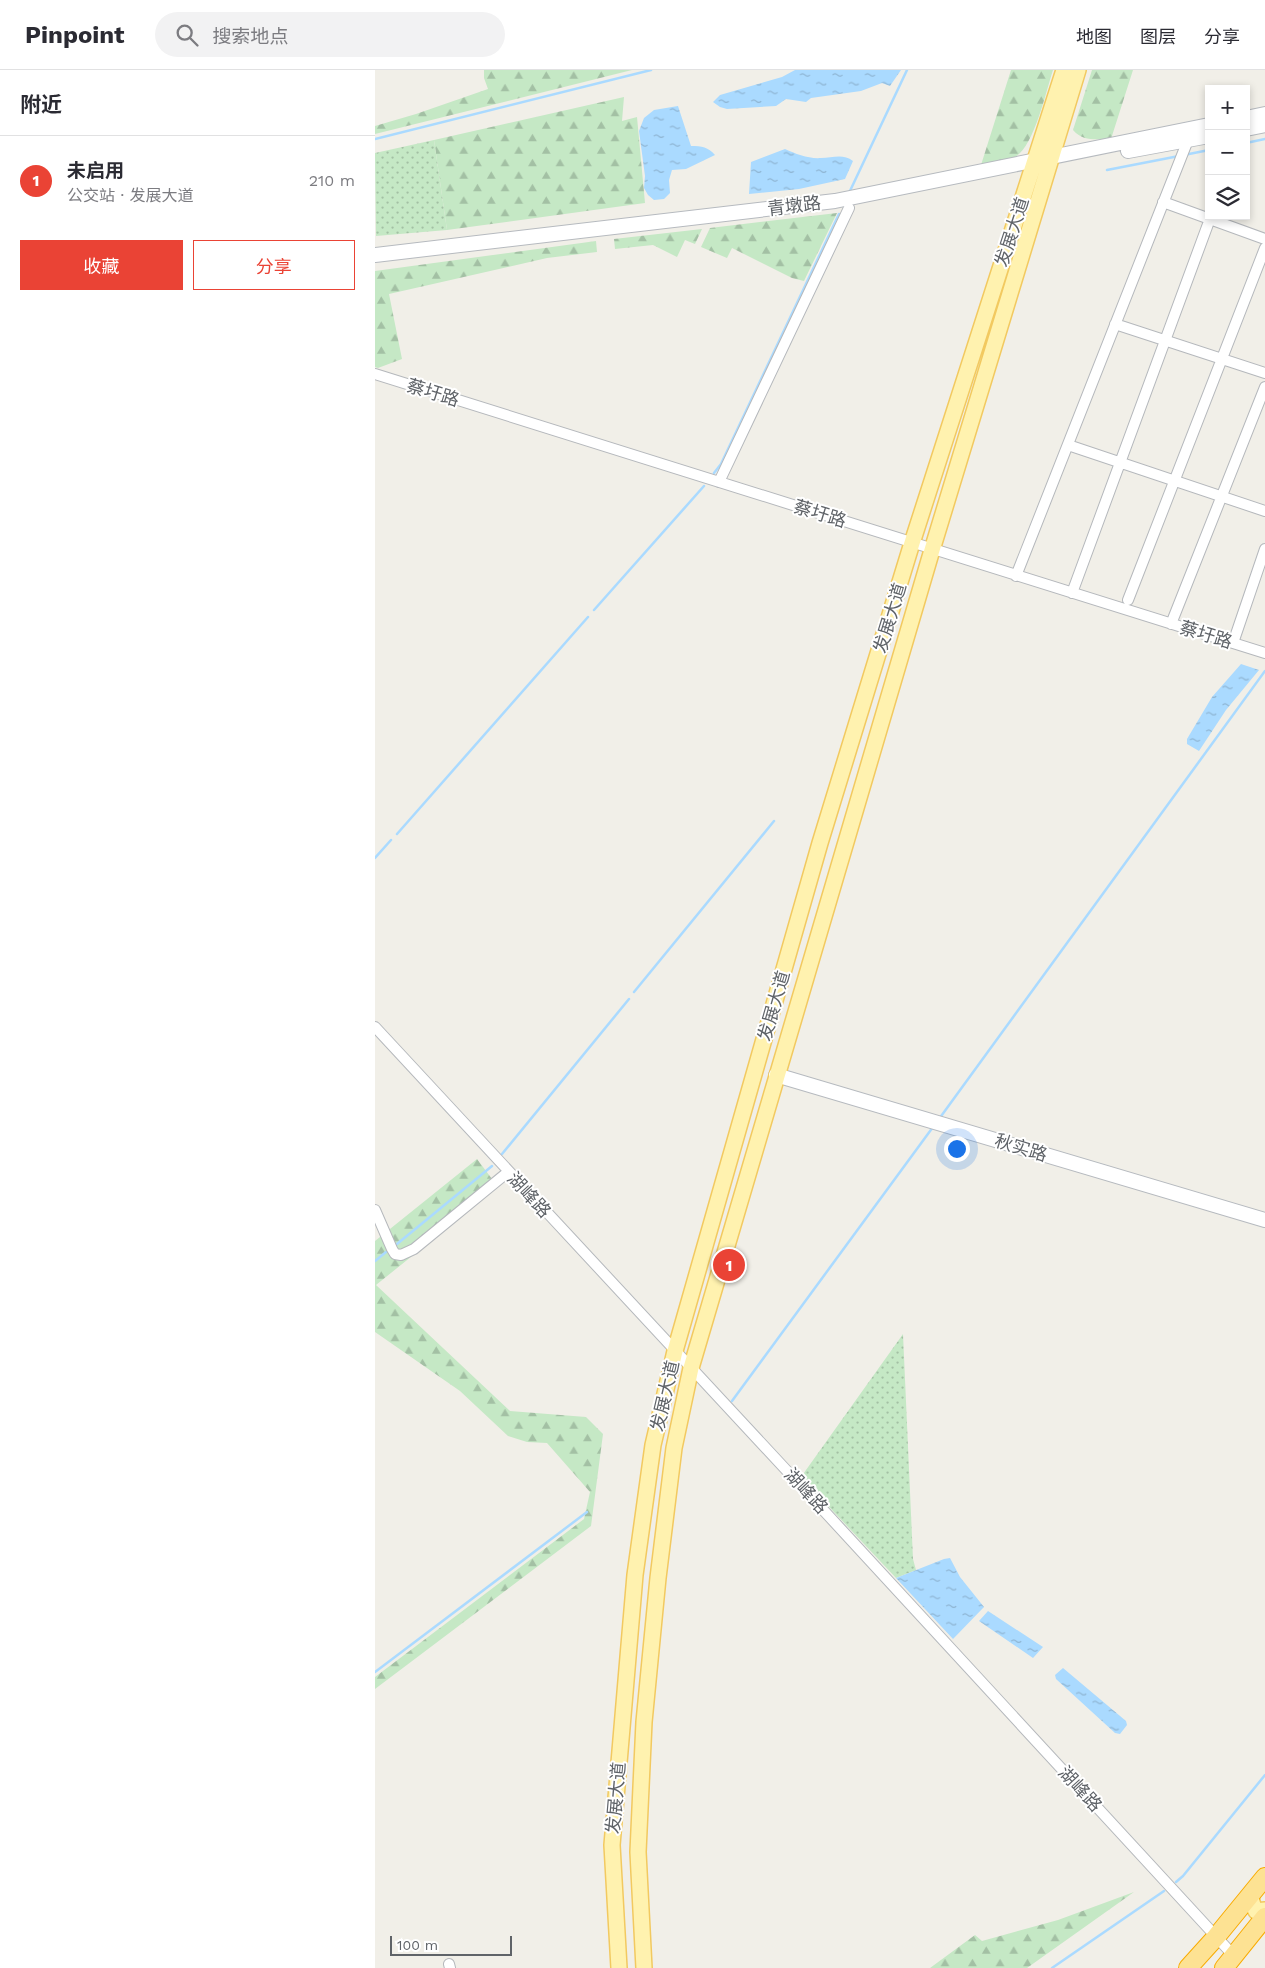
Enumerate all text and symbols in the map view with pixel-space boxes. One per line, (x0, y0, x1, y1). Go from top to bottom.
search box (155, 12, 505, 57)
text: Pinpoint (25, 21, 125, 49)
icon: search (173, 21, 201, 49)
text: 搜索地点 (213, 25, 289, 48)
text: 地图 (1076, 26, 1112, 47)
text: 图层 (1140, 26, 1176, 47)
text: 分享 (1204, 26, 1240, 47)
map controls (1205, 85, 1250, 220)
button: + (1205, 85, 1250, 130)
text: 附近 (20, 92, 62, 117)
button: − (1205, 130, 1250, 175)
text: 未启用 (67, 159, 124, 182)
text: 1 (33, 171, 39, 190)
text: 210 m (309, 171, 355, 190)
button: layers (1205, 175, 1250, 220)
text: 公交站 · 发展大道 (67, 186, 194, 205)
street label: 青墩路 (766, 192, 822, 219)
street label: 发展大道 (990, 194, 1033, 269)
button: 收藏 (20, 240, 183, 290)
button: 分享 (193, 240, 355, 290)
street label: 蔡圩路 (404, 375, 462, 410)
street label: 蔡圩路 (791, 496, 849, 531)
street label: 发展大道 (869, 580, 910, 655)
street label: 蔡圩路 (1177, 617, 1235, 652)
street label: 发展大道 (754, 968, 794, 1043)
street label: 秋实路 (992, 1130, 1050, 1165)
your location (944, 1136, 970, 1162)
street label: 湖峰路 (503, 1168, 555, 1222)
pin: 1 (713, 1246, 745, 1284)
street label: 发展大道 (646, 1358, 683, 1433)
street label: 湖峰路 (780, 1464, 832, 1518)
street label: 发展大道 (602, 1761, 629, 1835)
street label: 湖峰路 (1054, 1762, 1106, 1816)
scale bar (390, 1933, 513, 1956)
text: 100 m (397, 1937, 438, 1953)

